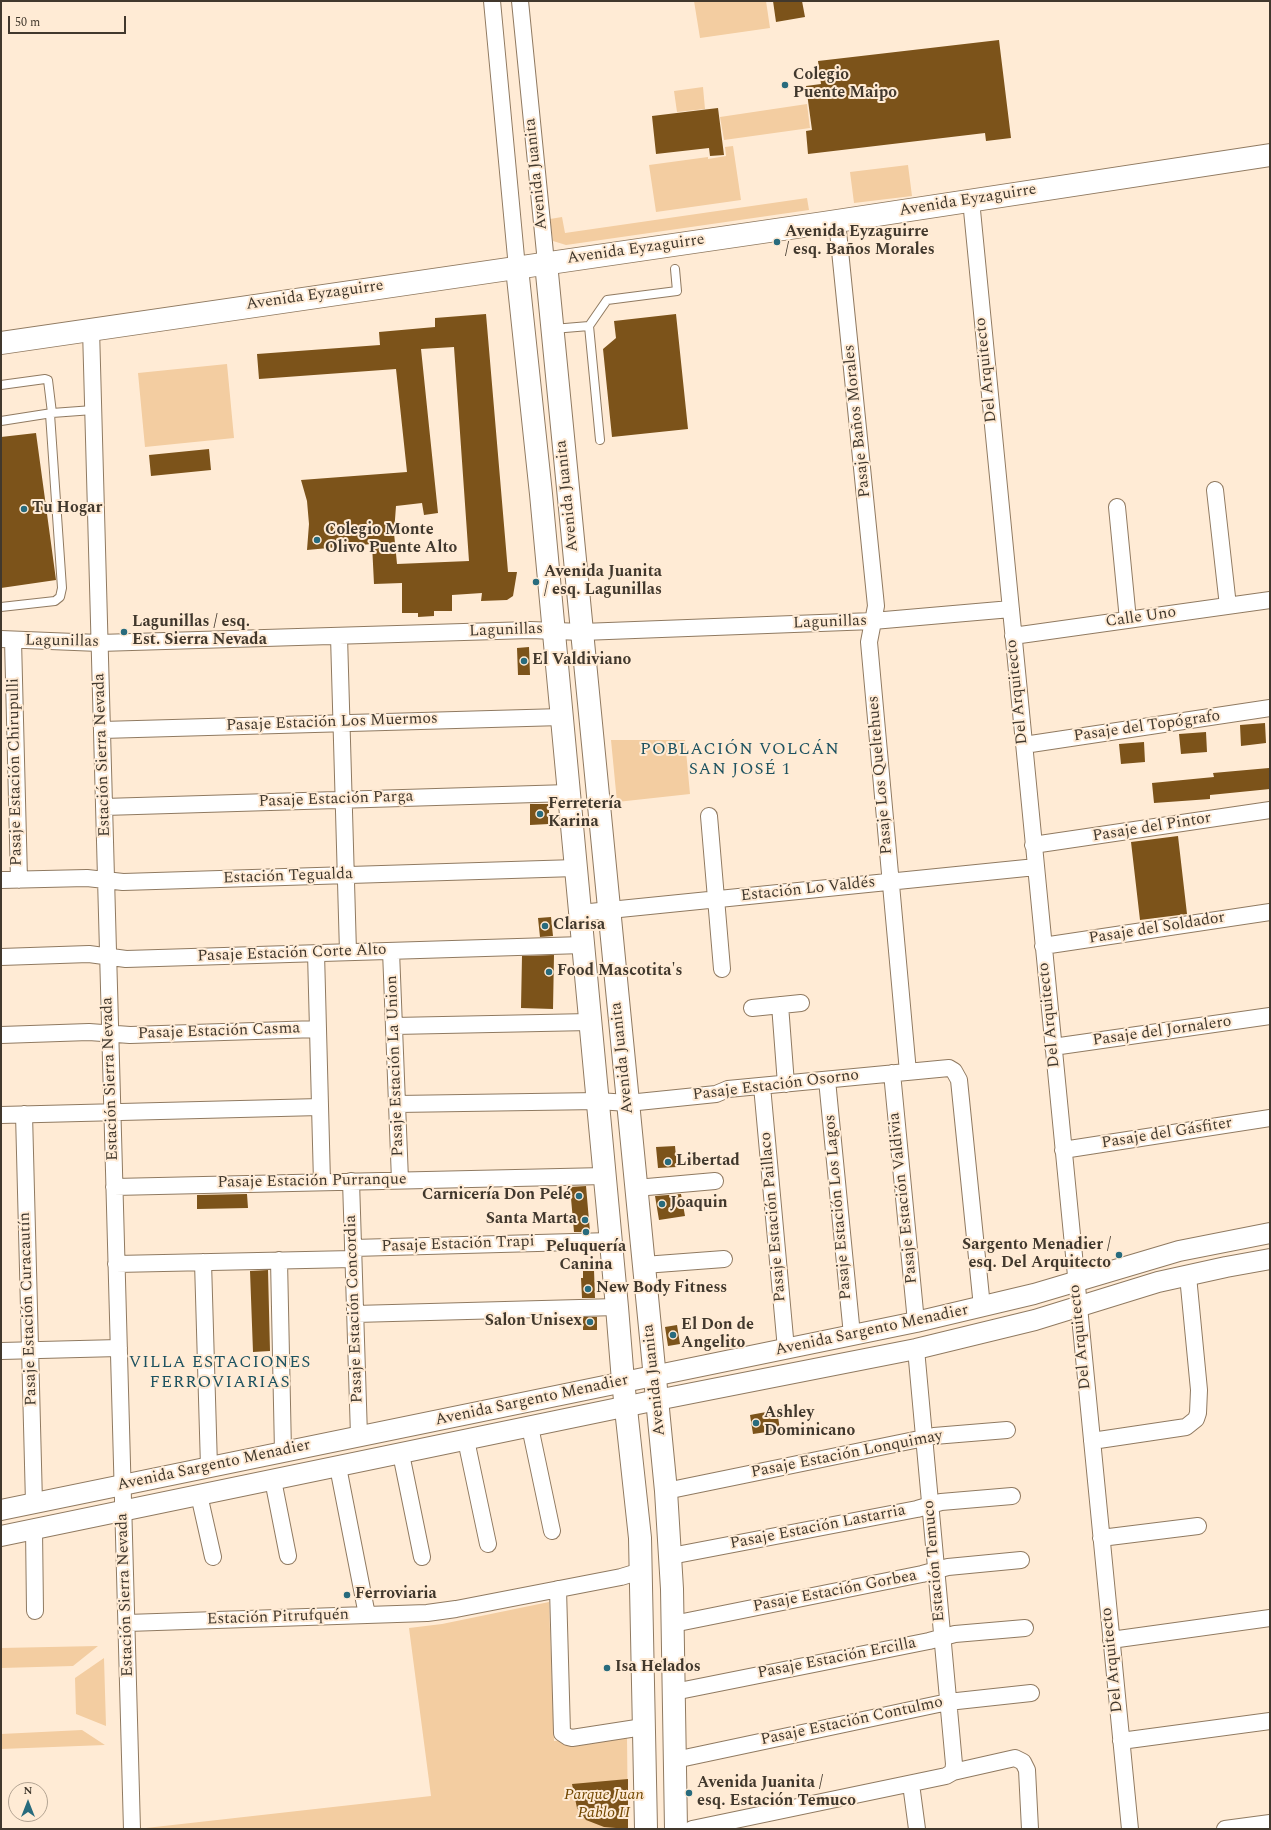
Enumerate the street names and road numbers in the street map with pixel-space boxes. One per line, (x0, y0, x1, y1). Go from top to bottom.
street label: Avenida Juanita (522, 117, 552, 231)
street label: Avenida Eyzaguirre (898, 181, 1038, 221)
street label: Avenida Eyzaguirre (566, 231, 706, 269)
street label: Avenida Eyzaguirre (245, 277, 385, 315)
street label: Del Arquitecto (972, 317, 1002, 423)
street label: Pasaje Baños Morales (840, 343, 876, 499)
street label: Avenida Juanita (553, 439, 583, 553)
street label: Calle Uno (1104, 604, 1178, 632)
street label: Lagunillas (793, 612, 867, 634)
street label: Lagunillas (469, 620, 543, 642)
street label: Lagunillas (25, 632, 99, 652)
street label: Del Arquitecto (1003, 639, 1033, 745)
street label: Estación Sierra Nevada (91, 673, 115, 837)
street label: Pasaje Estación Chirupulli (5, 678, 27, 866)
street label: Pasaje Los Queltehues (864, 695, 898, 855)
street label: Pasaje del Topógrafo (1072, 707, 1222, 747)
street label: Pasaje Estación Los Muermos (226, 710, 438, 736)
street label: Pasaje Estación Parga (258, 788, 414, 812)
street label: Pasaje del Pintor (1091, 809, 1213, 847)
street label: Estación Tegualda (223, 865, 353, 889)
street label: Estación Lo Valdés (740, 873, 876, 907)
street label: Pasaje del Soldador (1088, 909, 1226, 949)
street label: Pasaje Estación Corte Alto (197, 941, 387, 967)
street label: Del Arquitecto (1035, 962, 1065, 1068)
street label: Pasaje Estación La Union (383, 975, 409, 1157)
street label: Estación Sierra Nevada (99, 997, 123, 1161)
street label: Avenida Juanita (608, 1001, 638, 1115)
street label: Pasaje del Jornalero (1091, 1013, 1233, 1051)
street label: Pasaje Estación Casma (138, 1020, 300, 1044)
street label: Pasaje Estación Osorno (692, 1066, 860, 1106)
street label: Pasaje Estación Valdivia (885, 1111, 923, 1285)
street label: Pasaje Estación Los Lagos (821, 1113, 857, 1301)
street label: Pasaje del Gásfiter (1100, 1114, 1234, 1154)
street label: Pasaje Estación Paillaco (757, 1131, 791, 1303)
street label: Pasaje Estación Purranque (217, 1171, 407, 1193)
street label: Pasaje Estación Curacautín (16, 1212, 42, 1406)
street label: Pasaje Estación Concordia (342, 1214, 368, 1404)
street label: Pasaje Estación Trapi (381, 1233, 535, 1257)
street label: Del Arquitecto (1066, 1284, 1096, 1390)
street label: Avenida Sargento Menadier (774, 1301, 970, 1361)
street label: Avenida Juanita (640, 1323, 670, 1437)
street label: Avenida Sargento Menadier (434, 1371, 630, 1431)
street label: Pasaje Estación Lonquimay (750, 1427, 944, 1483)
street label: Avenida Sargento Menadier (116, 1436, 312, 1496)
street label: Estación Temuco (920, 1499, 950, 1623)
street label: Pasaje Estación Lastarria (729, 1502, 907, 1554)
street label: Estación Sierra Nevada (114, 1513, 138, 1677)
street label: Pasaje Estación Gorbea (751, 1567, 919, 1617)
street label: Estación Pitrufquén (207, 1606, 349, 1630)
street label: Del Arquitecto (1098, 1607, 1128, 1713)
street label: Pasaje Estación Ercilla (756, 1634, 918, 1684)
street label: Pasaje Estación Contulmo (759, 1693, 945, 1751)

